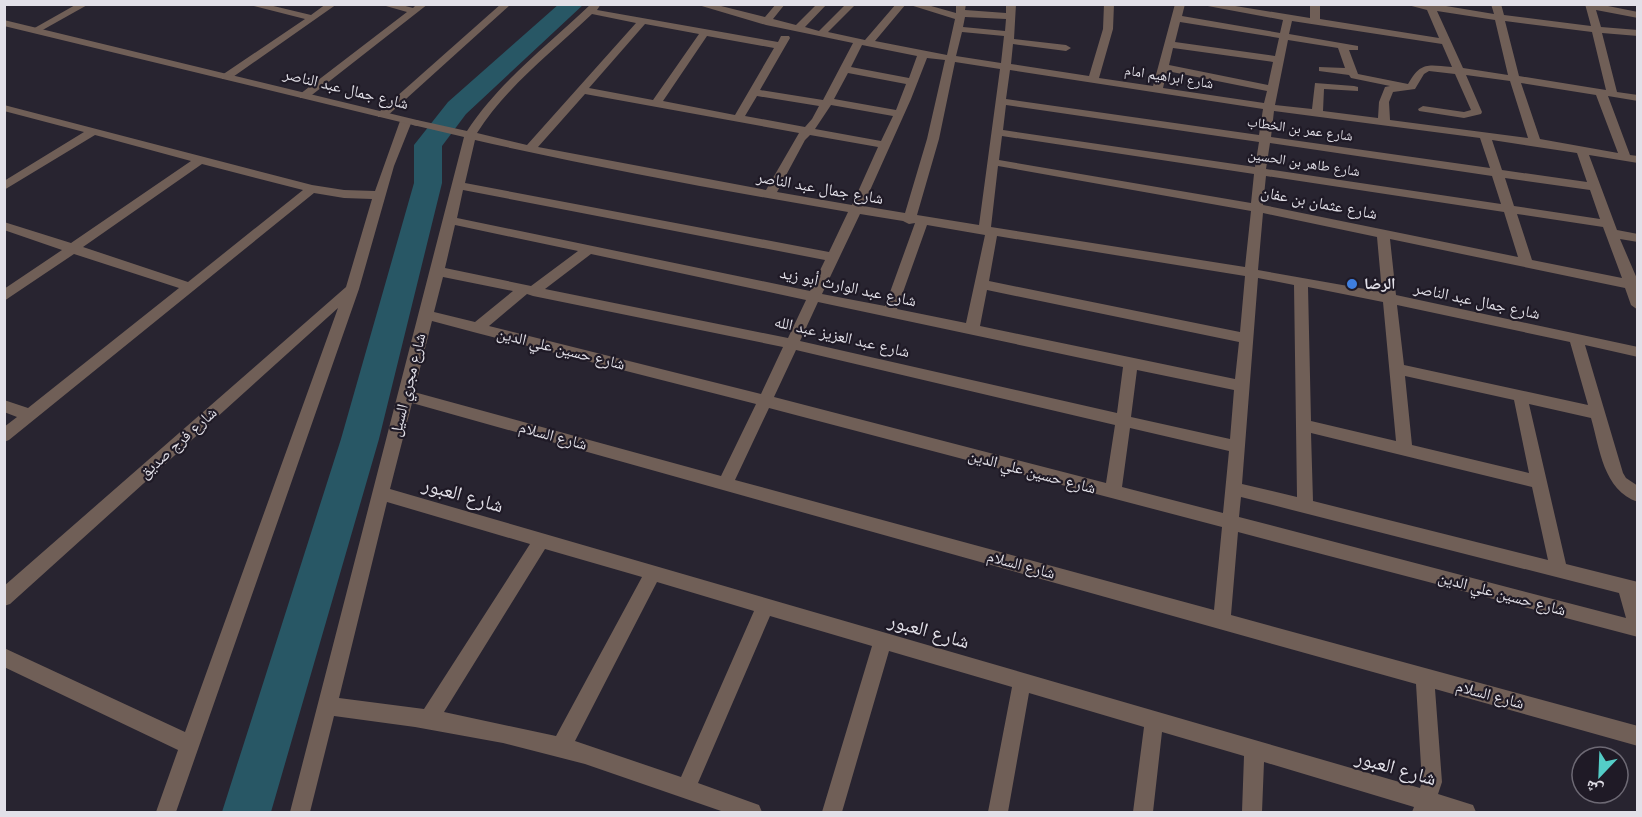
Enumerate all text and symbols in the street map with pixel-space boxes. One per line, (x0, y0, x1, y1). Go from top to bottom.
street label: شارع ابراهيم امام (1123, 61, 1215, 93)
street label: شارع جمال عبد الناصر (280, 63, 411, 115)
street label: شارع عمر بن الخطاب (1246, 112, 1354, 146)
street label: شارع طاهر بن الحسين (1247, 145, 1361, 181)
street label: شارع جمال عبد الناصر (754, 166, 885, 210)
street label: شارع عثمان بن عفان (1259, 181, 1379, 225)
street label: شارع عبد الوارث أبو زيد (778, 262, 918, 312)
place label: الرضا (1364, 273, 1396, 295)
marker: الرضا (1345, 277, 1359, 291)
street label: شارع جمال عبد الناصر (1411, 277, 1542, 325)
street label: شارع عبد العزيز عبد الله (772, 311, 912, 363)
street label: شارع حسين علي الدين (494, 322, 627, 377)
street label: شارع مجري السيل (385, 331, 433, 439)
street label: شارع فرج صديق (134, 402, 222, 484)
street label: شارع السلام (516, 416, 590, 456)
street label: شارع حسين علي الدين (965, 444, 1098, 501)
street label: شارع العبور (418, 470, 507, 519)
street label: شارع السلام (984, 545, 1058, 585)
street label: شارع حسين علي الدين (1435, 566, 1568, 623)
street label: شارع العبور (884, 606, 973, 655)
street label: شارع السلام (1453, 675, 1527, 715)
street label: شارع العبور (1351, 743, 1440, 792)
north arrow (1570, 745, 1630, 805)
text: ش (1582, 774, 1607, 801)

